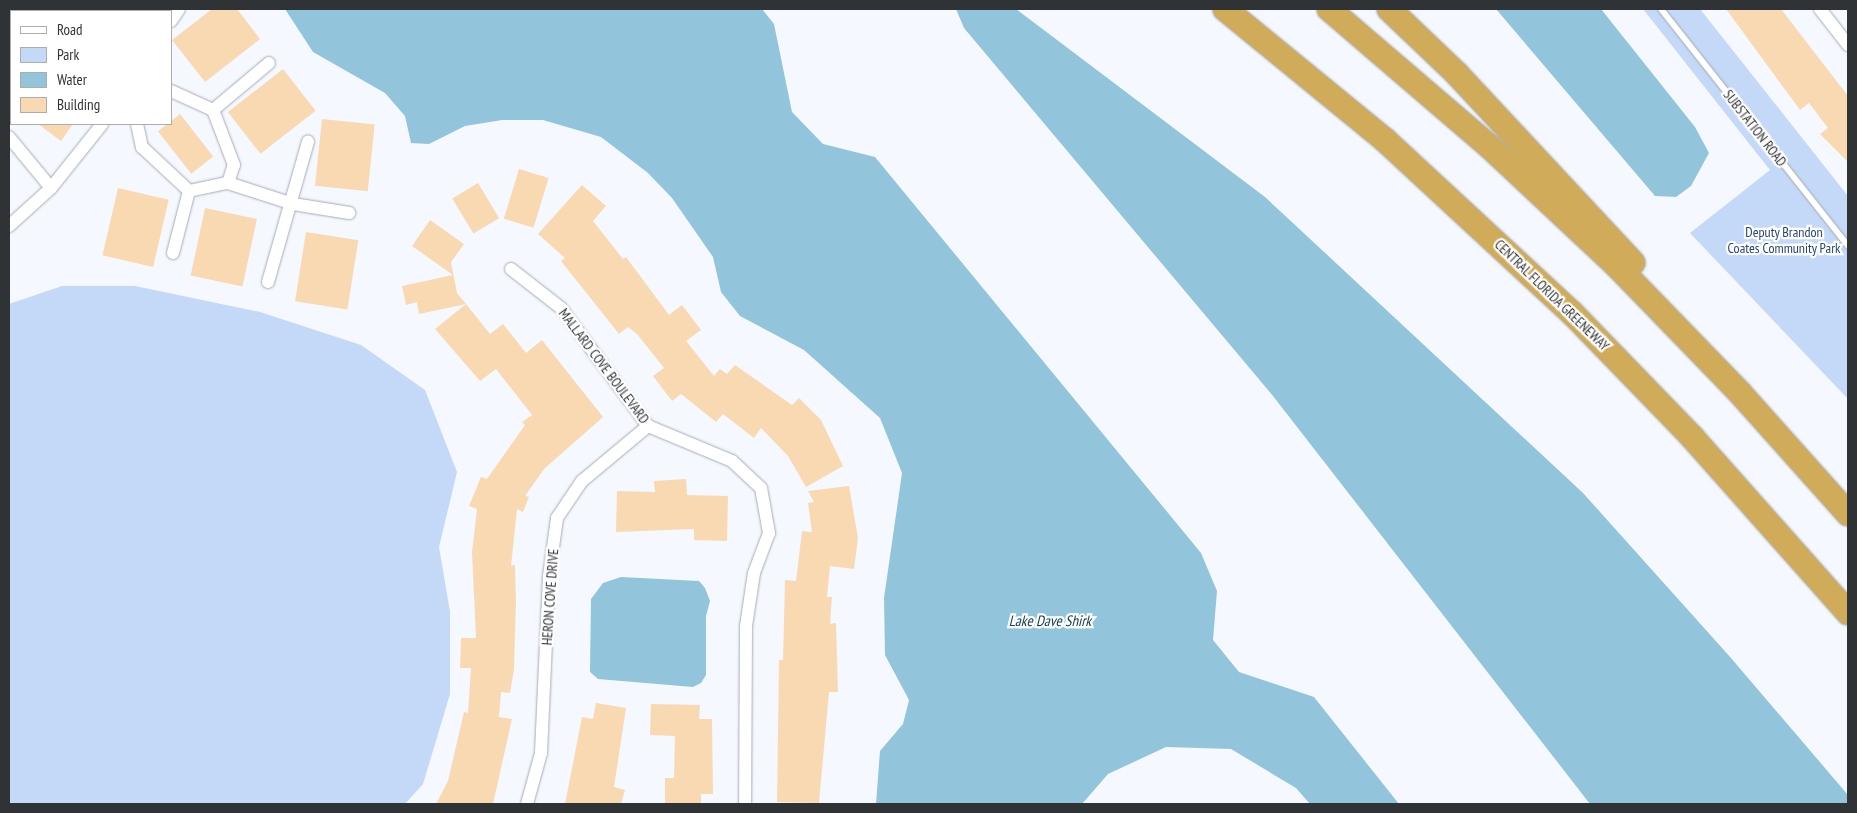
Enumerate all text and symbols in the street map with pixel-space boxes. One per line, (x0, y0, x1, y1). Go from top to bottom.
legend (10, 10, 172, 125)
text: Road (57, 20, 83, 39)
text: Park (57, 45, 79, 64)
text: Water (57, 70, 87, 89)
street label: SUBSTATION ROAD (1720, 86, 1790, 170)
text: Building (57, 95, 100, 114)
park label: Deputy Brandon Coates Community Park (1727, 224, 1841, 256)
street label: CENTRAL FLORIDA GREENEWAY (1491, 236, 1613, 354)
street label: MALLARD COVE BOULEVARD (555, 305, 653, 427)
street label: HERON COVE DRIVE (538, 548, 562, 646)
water label: Lake Dave Shirk (1009, 612, 1091, 630)

